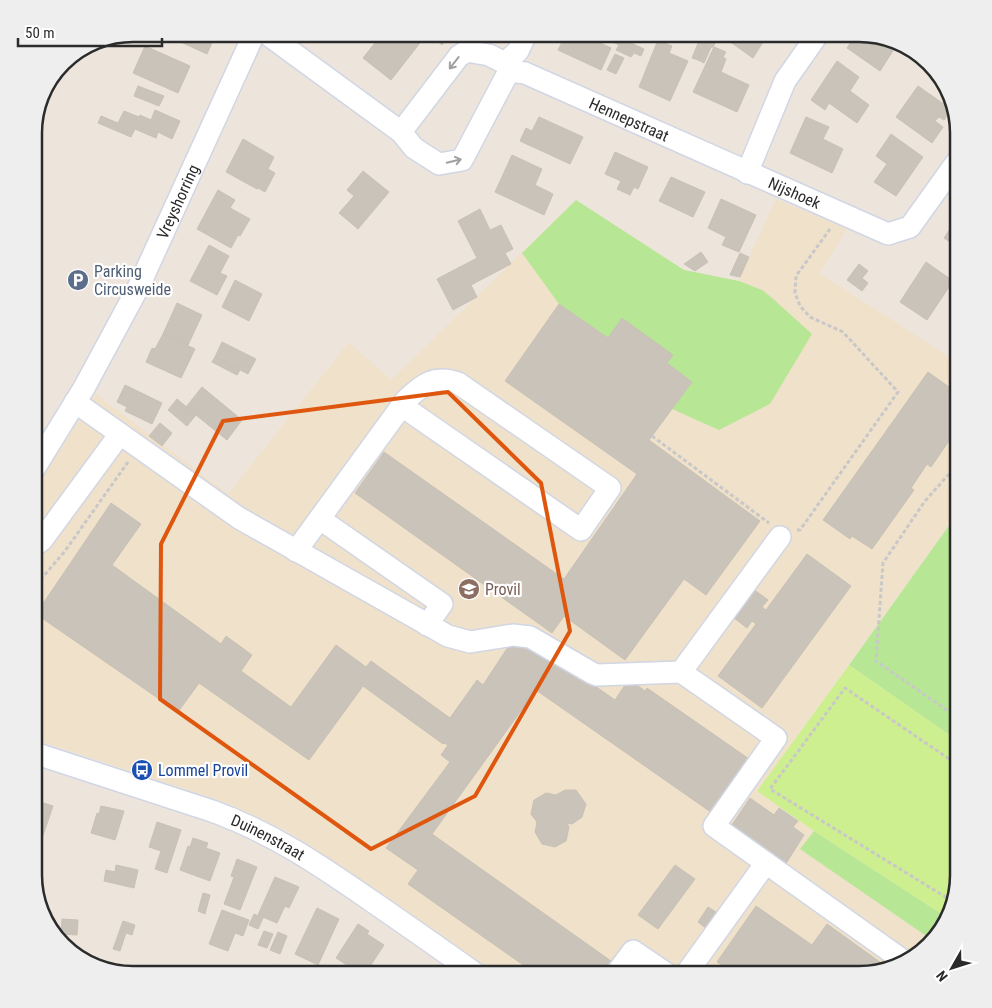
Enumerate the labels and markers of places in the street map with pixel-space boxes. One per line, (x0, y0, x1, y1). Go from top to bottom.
place label: Parking Circusweide (94, 262, 171, 299)
parking icon: Parking Circusweide (66, 268, 90, 292)
school or university icon: Provil (457, 577, 481, 601)
place label: Provil (485, 580, 521, 599)
bus stop icon: Lommel Provil (130, 758, 154, 782)
place label: Lommel Provil (158, 761, 248, 780)

